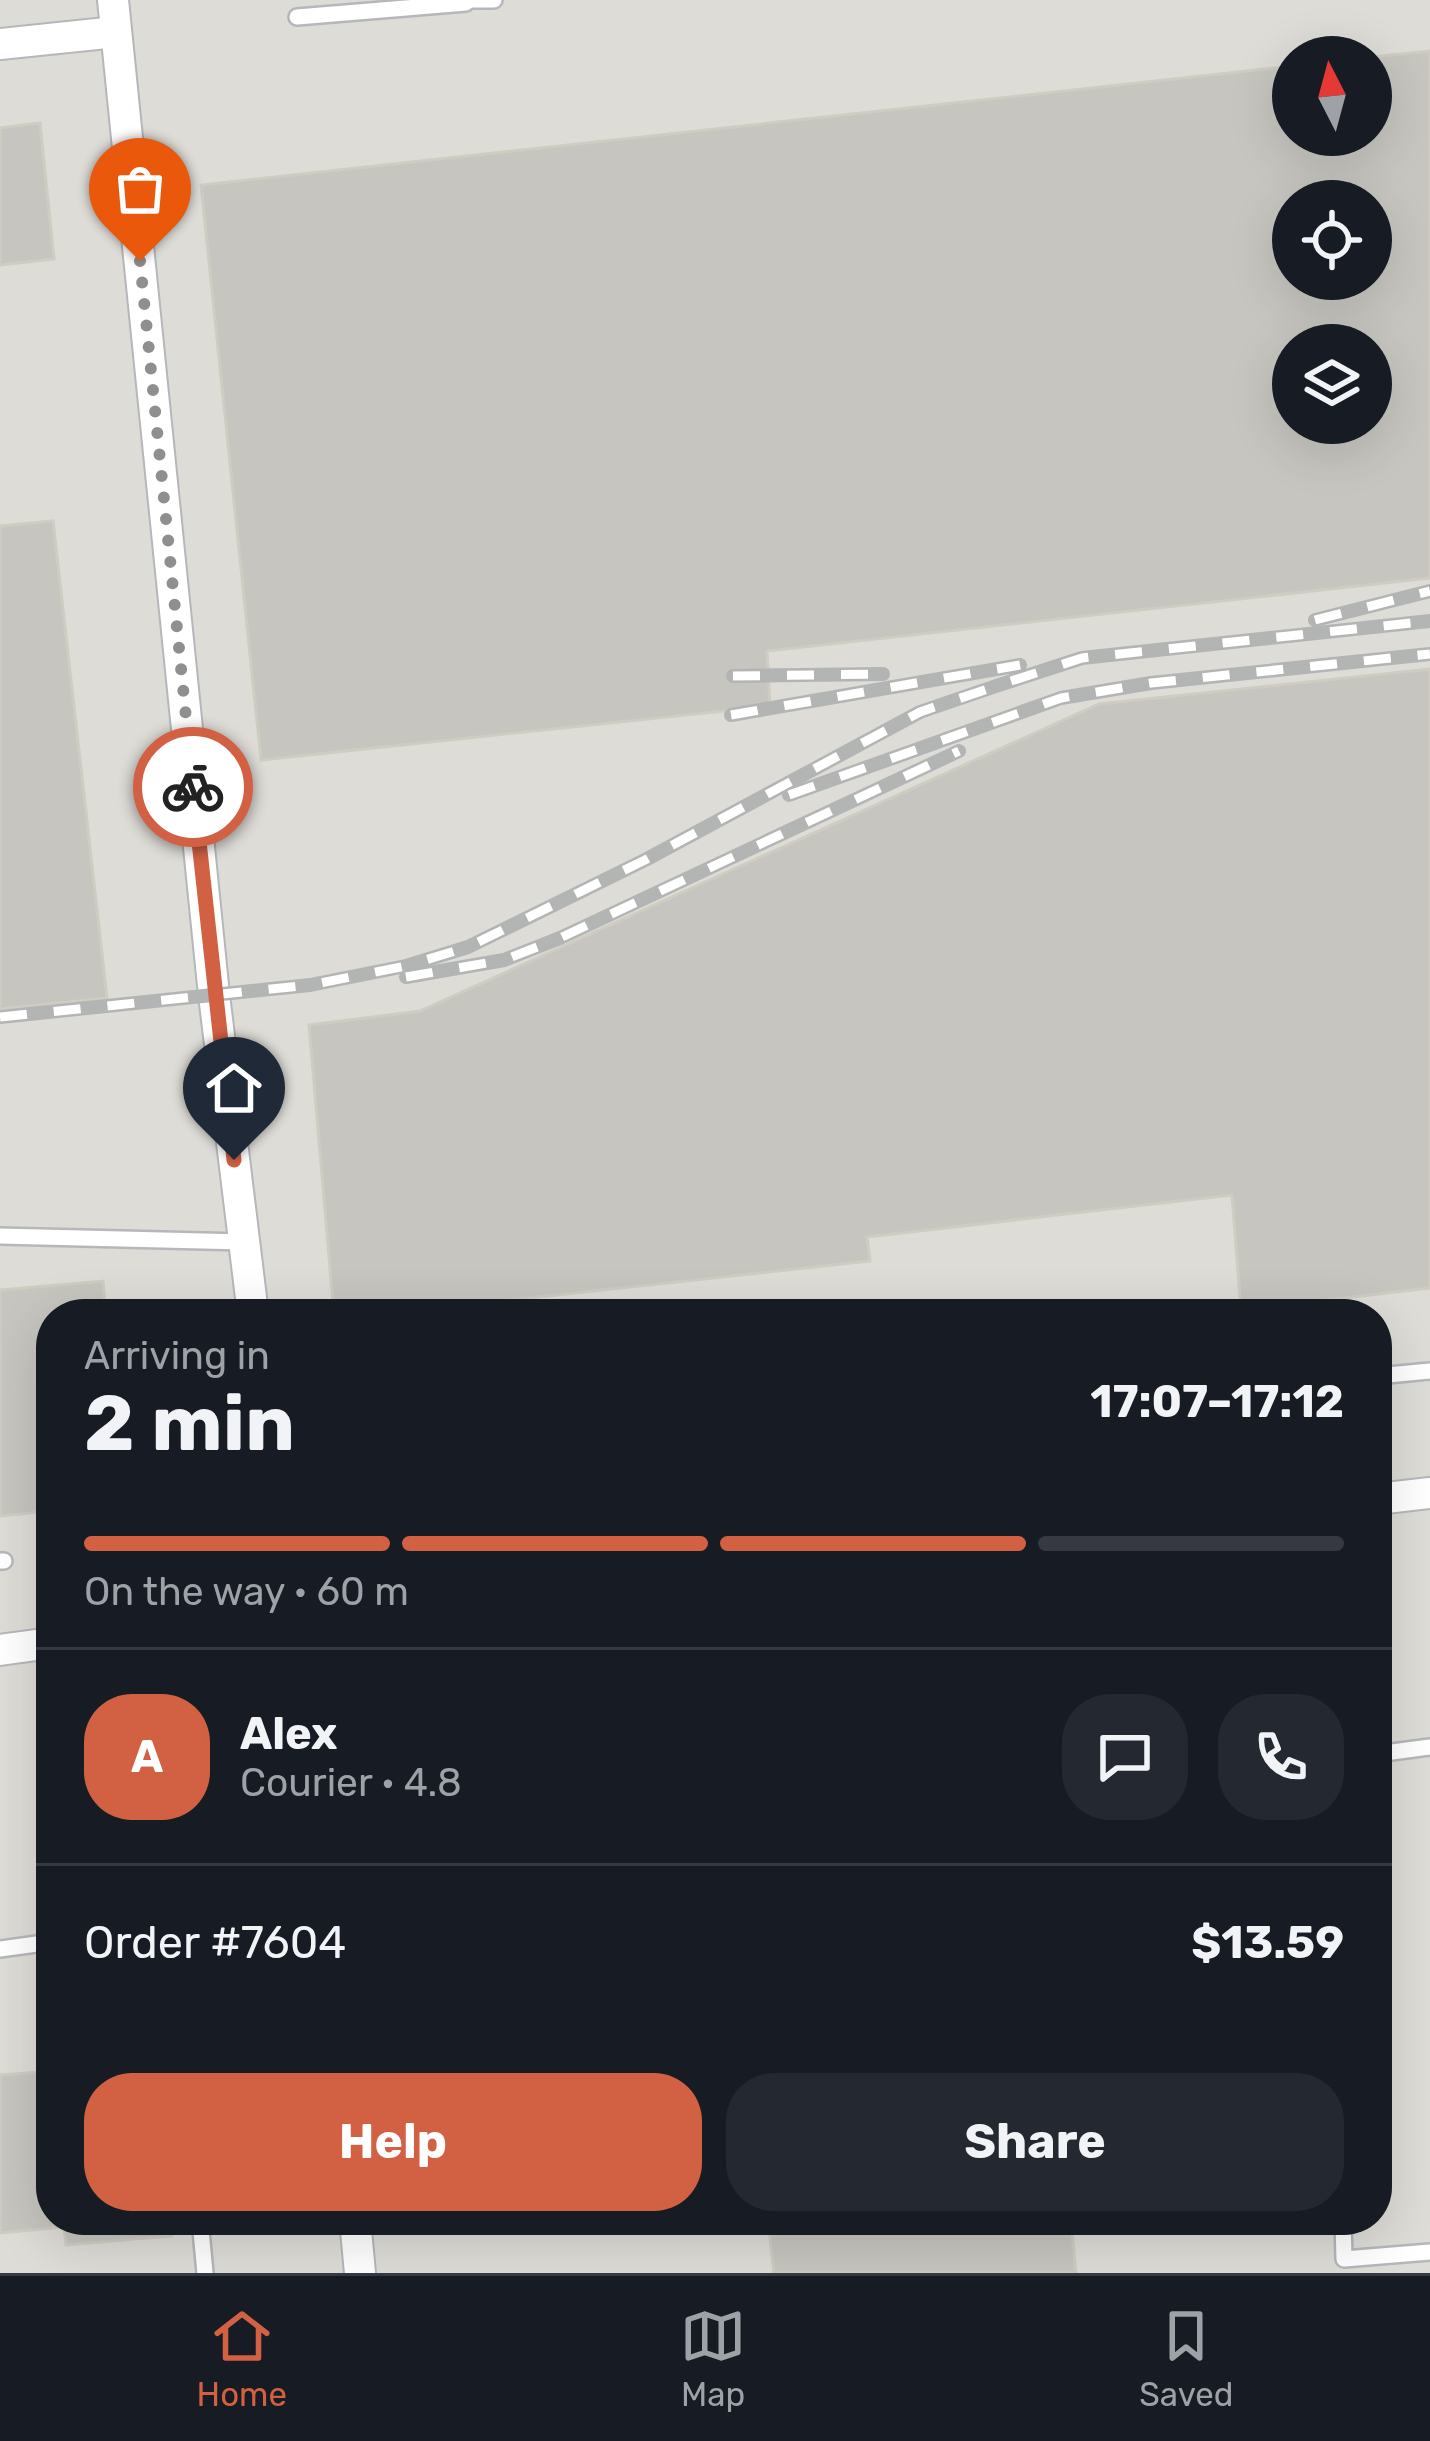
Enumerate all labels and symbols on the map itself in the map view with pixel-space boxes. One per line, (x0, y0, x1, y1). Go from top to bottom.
north arrow (1272, 36, 1392, 156)
pin (89, 138, 191, 261)
courier (133, 727, 253, 847)
pin (183, 1037, 285, 1160)

